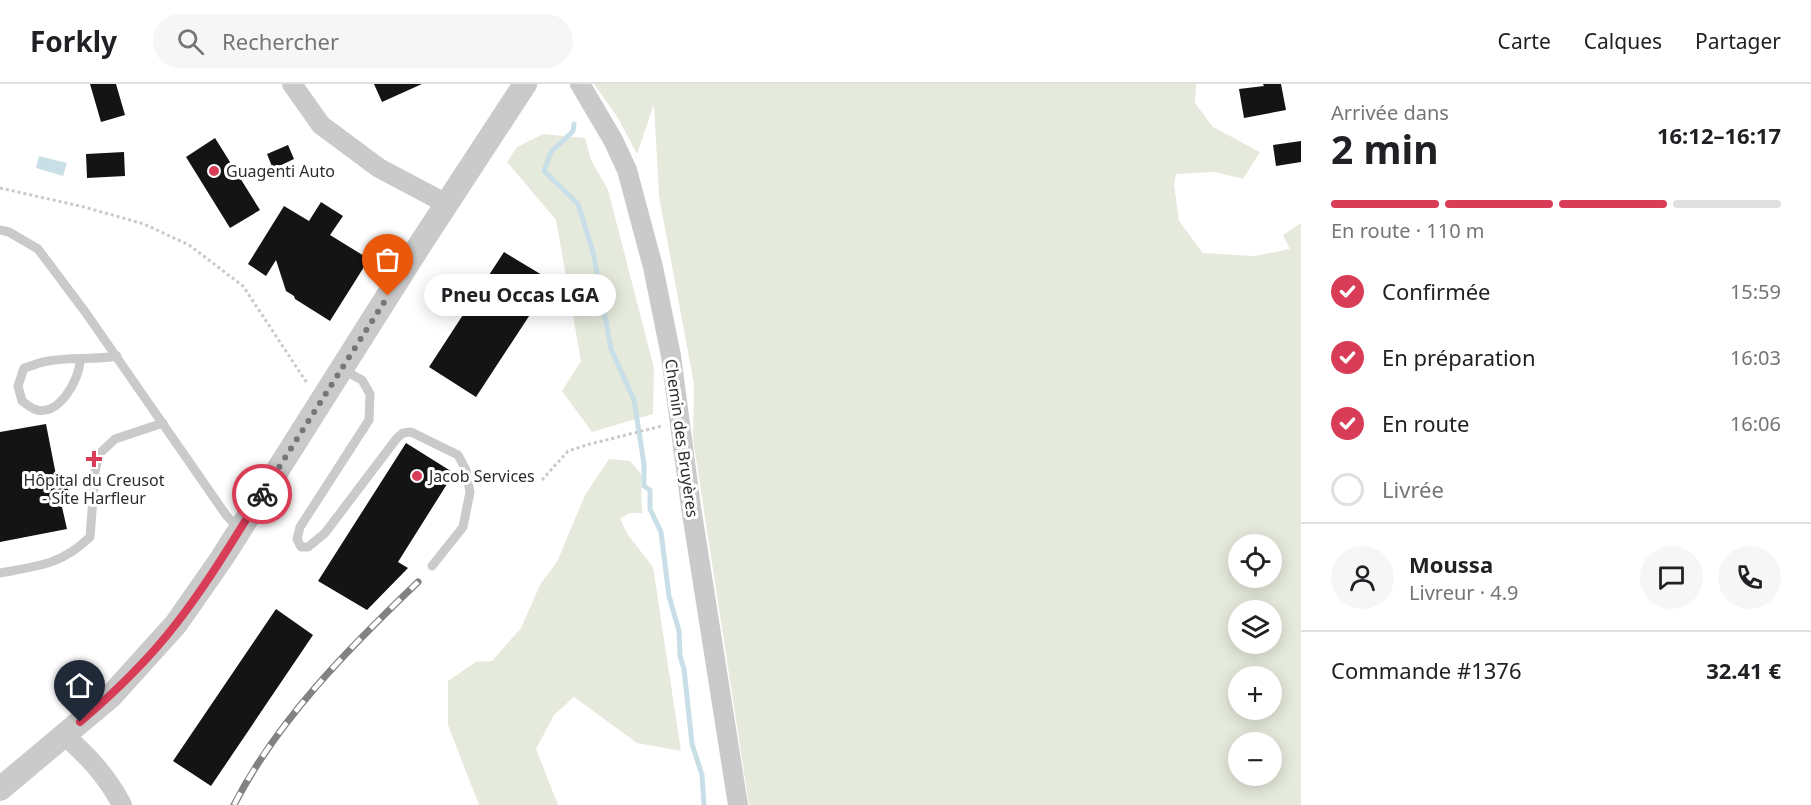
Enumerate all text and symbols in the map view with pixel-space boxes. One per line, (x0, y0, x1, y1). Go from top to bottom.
search box (153, 14, 573, 68)
text: Forkly (30, 22, 117, 60)
icon: search (174, 25, 207, 58)
text: Rechercher (222, 26, 339, 56)
text: Carte (1498, 27, 1551, 55)
text: Calques (1584, 27, 1662, 55)
text: Partager (1695, 27, 1781, 55)
text: Arrivée dans (1331, 99, 1449, 126)
text: 16:12–16:17 (1657, 120, 1781, 150)
text: 2 min (1331, 122, 1438, 175)
place label: Guagenti Auto (226, 160, 335, 182)
marker: Guagenti Auto (207, 164, 221, 178)
text: En route · 110 m (1331, 217, 1484, 244)
pin (362, 234, 413, 296)
icon: bag (371, 243, 404, 276)
callout: Pneu Occas LGA (424, 275, 616, 317)
icon: check (1331, 275, 1364, 308)
text: Confirmée (1382, 276, 1491, 306)
text: 15:59 (1730, 278, 1781, 305)
text: Pneu Occas LGA (441, 281, 599, 308)
icon: check (1331, 341, 1364, 374)
text: En préparation (1382, 342, 1536, 372)
text: 16:03 (1730, 344, 1781, 371)
street label: Chemin des Bruyères (660, 357, 704, 519)
icon: check (1331, 407, 1364, 440)
text: En route (1382, 408, 1469, 438)
text: 16:06 (1730, 410, 1781, 437)
marker: Hôpital du Creusot - Site Harfleur (85, 450, 103, 468)
courier (232, 464, 292, 524)
place label: Jacob Services (427, 465, 535, 487)
place label: Hôpital du Creusot - Site Harfleur (24, 469, 165, 509)
marker: Jacob Services (410, 469, 424, 483)
text: Livrée (1382, 474, 1444, 504)
icon: bike (246, 478, 279, 511)
map controls (1228, 534, 1282, 786)
button: locate (1228, 534, 1282, 588)
button: person (1331, 546, 1394, 609)
button: chat (1640, 546, 1703, 609)
button: phone (1718, 546, 1781, 609)
text: Moussa (1409, 549, 1493, 579)
text: Livreur · 4.9 (1409, 579, 1519, 606)
button: layers (1228, 600, 1282, 654)
text: Commande #1376 (1331, 655, 1522, 685)
text: 32.41 € (1706, 655, 1781, 685)
pin (54, 660, 105, 722)
button: + (1228, 666, 1282, 720)
icon: home (63, 669, 96, 702)
button: − (1228, 732, 1282, 786)

